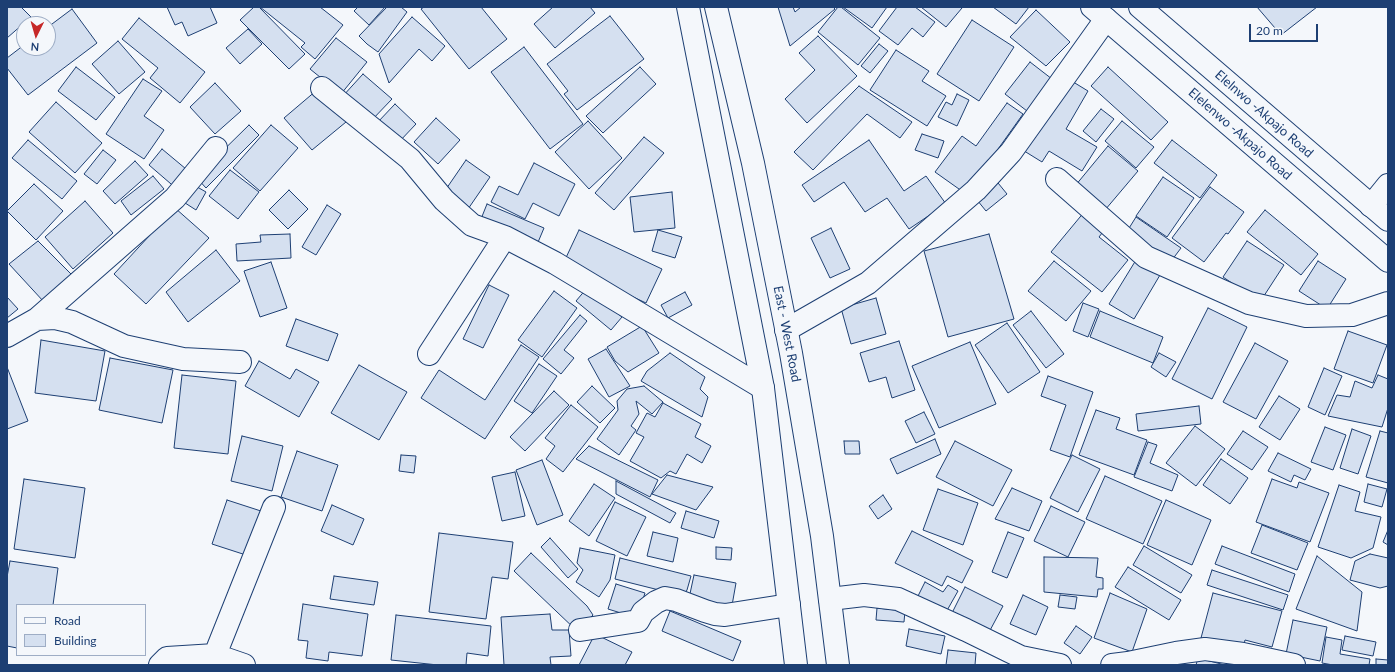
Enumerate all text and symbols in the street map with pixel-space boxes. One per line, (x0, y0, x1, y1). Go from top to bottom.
north arrow (16, 16, 56, 56)
scale bar (1251, 16, 1320, 42)
text: 20 m (1256, 23, 1283, 38)
text: N (30, 41, 40, 54)
street label: Elelnwo -Akpajo Road (1212, 67, 1316, 161)
street label: Elelenwo -Akpajo Road (1185, 85, 1295, 183)
street label: East - West Road (770, 285, 804, 383)
legend (16, 604, 146, 656)
text: Road (54, 613, 81, 628)
text: Building (54, 633, 97, 648)

